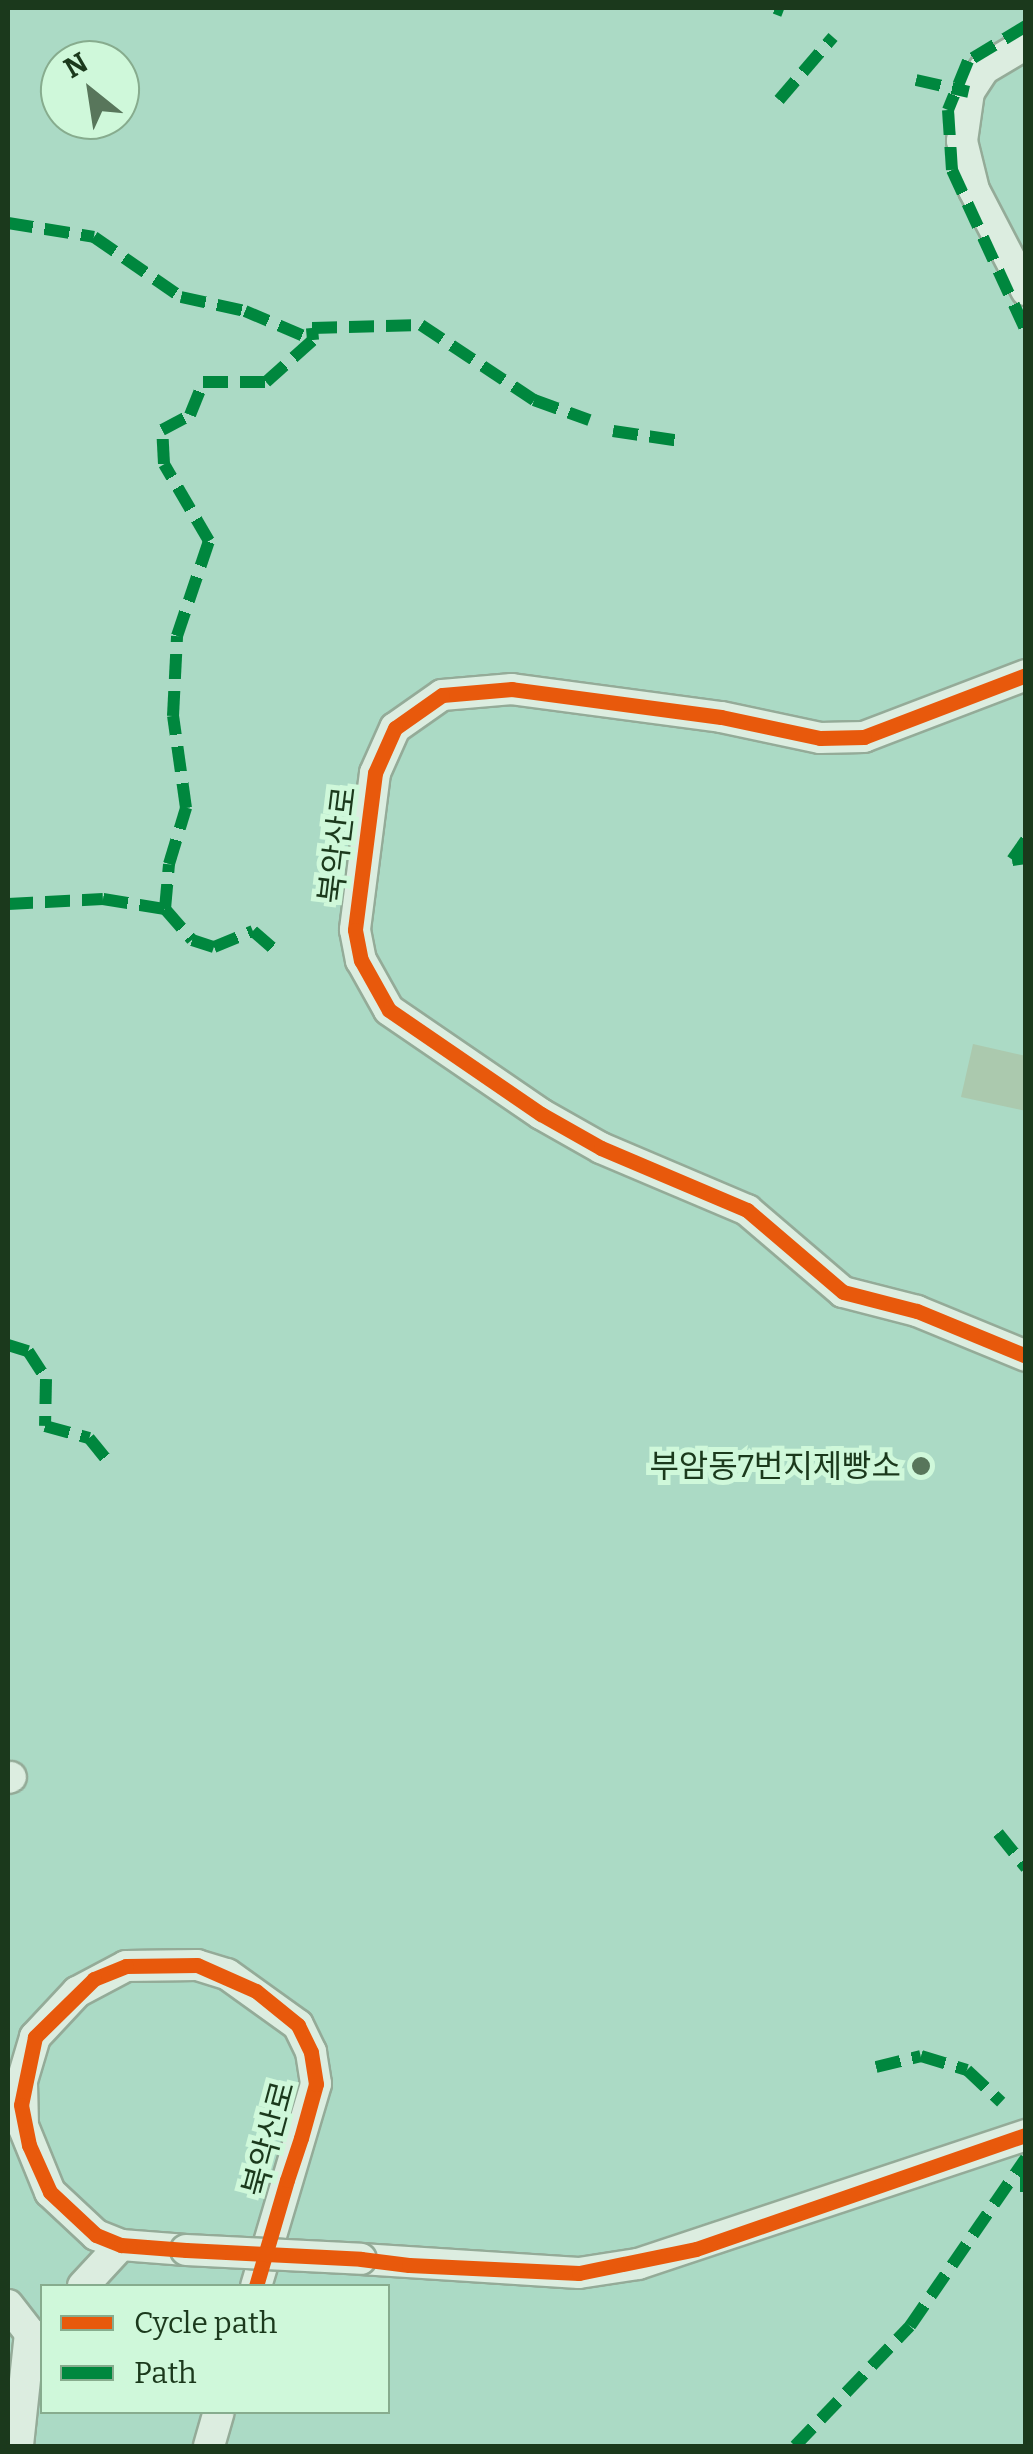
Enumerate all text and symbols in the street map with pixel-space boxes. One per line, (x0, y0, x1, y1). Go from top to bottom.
north arrow (40, 40, 140, 140)
text: N (58, 46, 93, 85)
street label: 북악산로 (312, 784, 364, 906)
place label: 부암동7번지제빵소 (649, 1447, 901, 1485)
marker: 부암동7번지제빵소 (910, 1455, 932, 1477)
street label: 북악산로 (235, 2077, 303, 2201)
legend (40, 2284, 390, 2414)
text: Cycle path (134, 2305, 277, 2341)
text: Path (134, 2355, 197, 2391)

